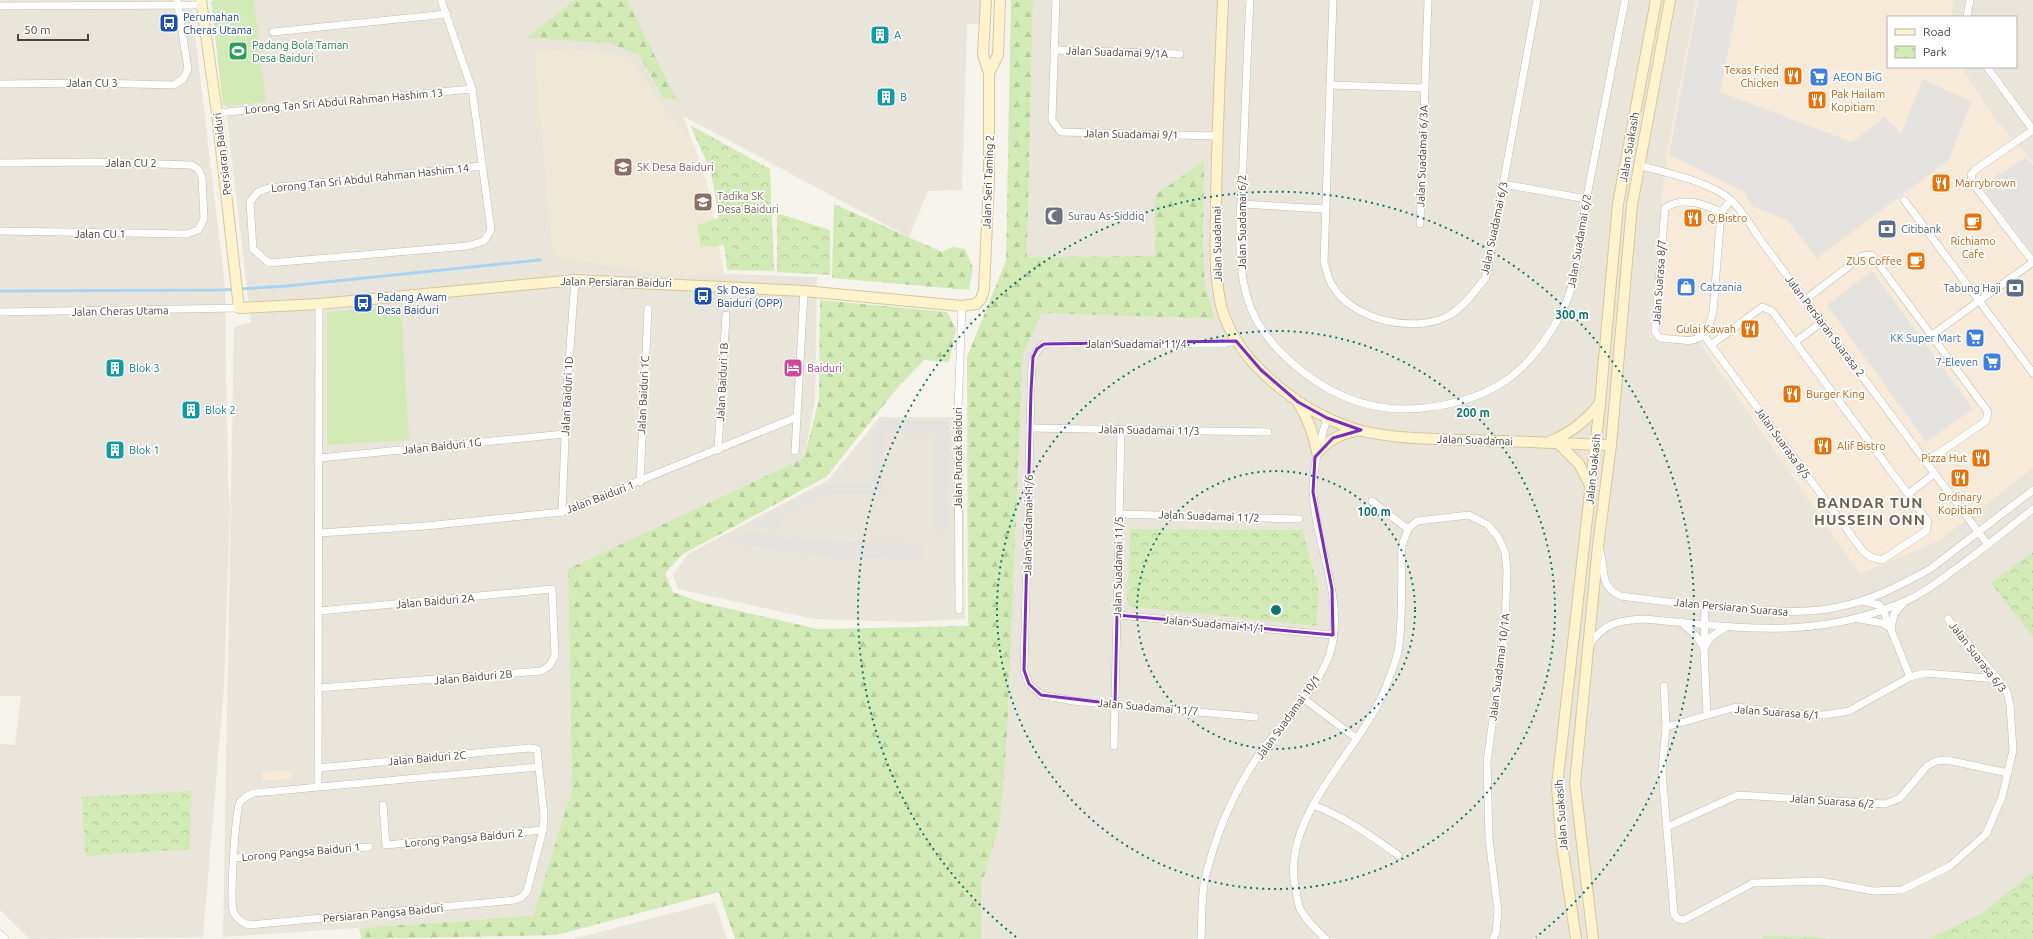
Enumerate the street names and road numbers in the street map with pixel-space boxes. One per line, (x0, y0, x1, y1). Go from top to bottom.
street label: Jalan Suadamai 9/1A (1066, 44, 1169, 60)
street label: Jalan CU 3 (66, 77, 118, 89)
street label: Lorong Tan Sri Abdul Rahman Hashim 13 (244, 86, 444, 116)
street label: Jalan Suadamai 6/3A (1414, 104, 1430, 207)
street label: Jalan Suakasih (1617, 111, 1641, 183)
street label: Persiaran Baiduri (211, 112, 233, 196)
street label: Jalan Suadamai 9/1 (1083, 127, 1179, 141)
street label: Jalan Seri Taming 2 (980, 135, 996, 229)
street label: Jalan CU 2 (105, 157, 157, 169)
street label: Lorong Tan Sri Abdul Rahman Hashim 14 (270, 162, 470, 194)
street label: Jalan Suadamai 6/2 (1236, 174, 1248, 270)
street label: Jalan Suadamai 6/3 (1478, 180, 1510, 276)
street label: Jalan Suadamai 6/2 (1565, 193, 1593, 289)
street label: Jalan Suadamai (1210, 206, 1224, 282)
street label: Jalan CU 1 (74, 228, 126, 240)
street label: Jalan Suarasa 8/7 (1650, 239, 1668, 325)
street label: Jalan Persiaran Suarasa 2 (1783, 273, 1867, 379)
street label: Jalan Persiaran Baiduri (560, 275, 672, 289)
street label: Jalan Cheras Utama (71, 304, 169, 318)
street label: Jalan Suadamai 11/4 (1085, 338, 1187, 350)
street label: Jalan Baiduri 1B (714, 342, 730, 422)
street label: Jalan Baiduri 1C (635, 355, 651, 435)
street label: Jalan Baiduri 1D (559, 356, 575, 436)
street label: Jalan Suarasa 8/5 (1753, 405, 1813, 481)
street label: Jalan Puncak Baiduri (952, 407, 964, 509)
street label: Jalan Suadamai 11/3 (1098, 423, 1200, 437)
street label: Jalan Suadamai (1437, 433, 1513, 447)
street label: Jalan Suakasih (1583, 433, 1603, 505)
street label: Jalan Baiduri 1G (402, 436, 482, 456)
street label: Jalan Suadamai 11/6 (1021, 474, 1035, 576)
street label: Jalan Baiduri 1 (564, 478, 636, 516)
street label: Jalan Suadamai 11/2 (1158, 508, 1260, 524)
street label: Jalan Suadamai 11/5 (1111, 516, 1125, 618)
street label: Jalan Baiduri 2A (395, 591, 476, 610)
street label: Jalan Persiaran Suarasa (1673, 596, 1789, 618)
street label: Jalan Suadamai 10/1A (1486, 612, 1512, 722)
street label: Jalan Suadamai 11/1 (1163, 614, 1265, 634)
street label: Jalan Suarasa 6/3 (1947, 620, 2009, 694)
street label: Jalan Baiduri 2B (433, 668, 513, 686)
street label: Jalan Suadamai 10/1 (1253, 673, 1323, 761)
street label: Jalan Suadamai 11/7 (1097, 697, 1199, 717)
street label: Jalan Suarasa 6/1 (1734, 703, 1820, 721)
street label: Jalan Baiduri 2C (387, 749, 467, 767)
street label: Jalan Suakasih (1553, 779, 1569, 851)
street label: Jalan Suarasa 6/2 (1789, 792, 1875, 810)
street label: Lorong Pangsa Baiduri 2 (404, 827, 524, 849)
street label: Lorong Pangsa Baiduri 1 (241, 841, 361, 863)
street label: Persiaran Pangsa Baiduri (322, 902, 444, 924)

